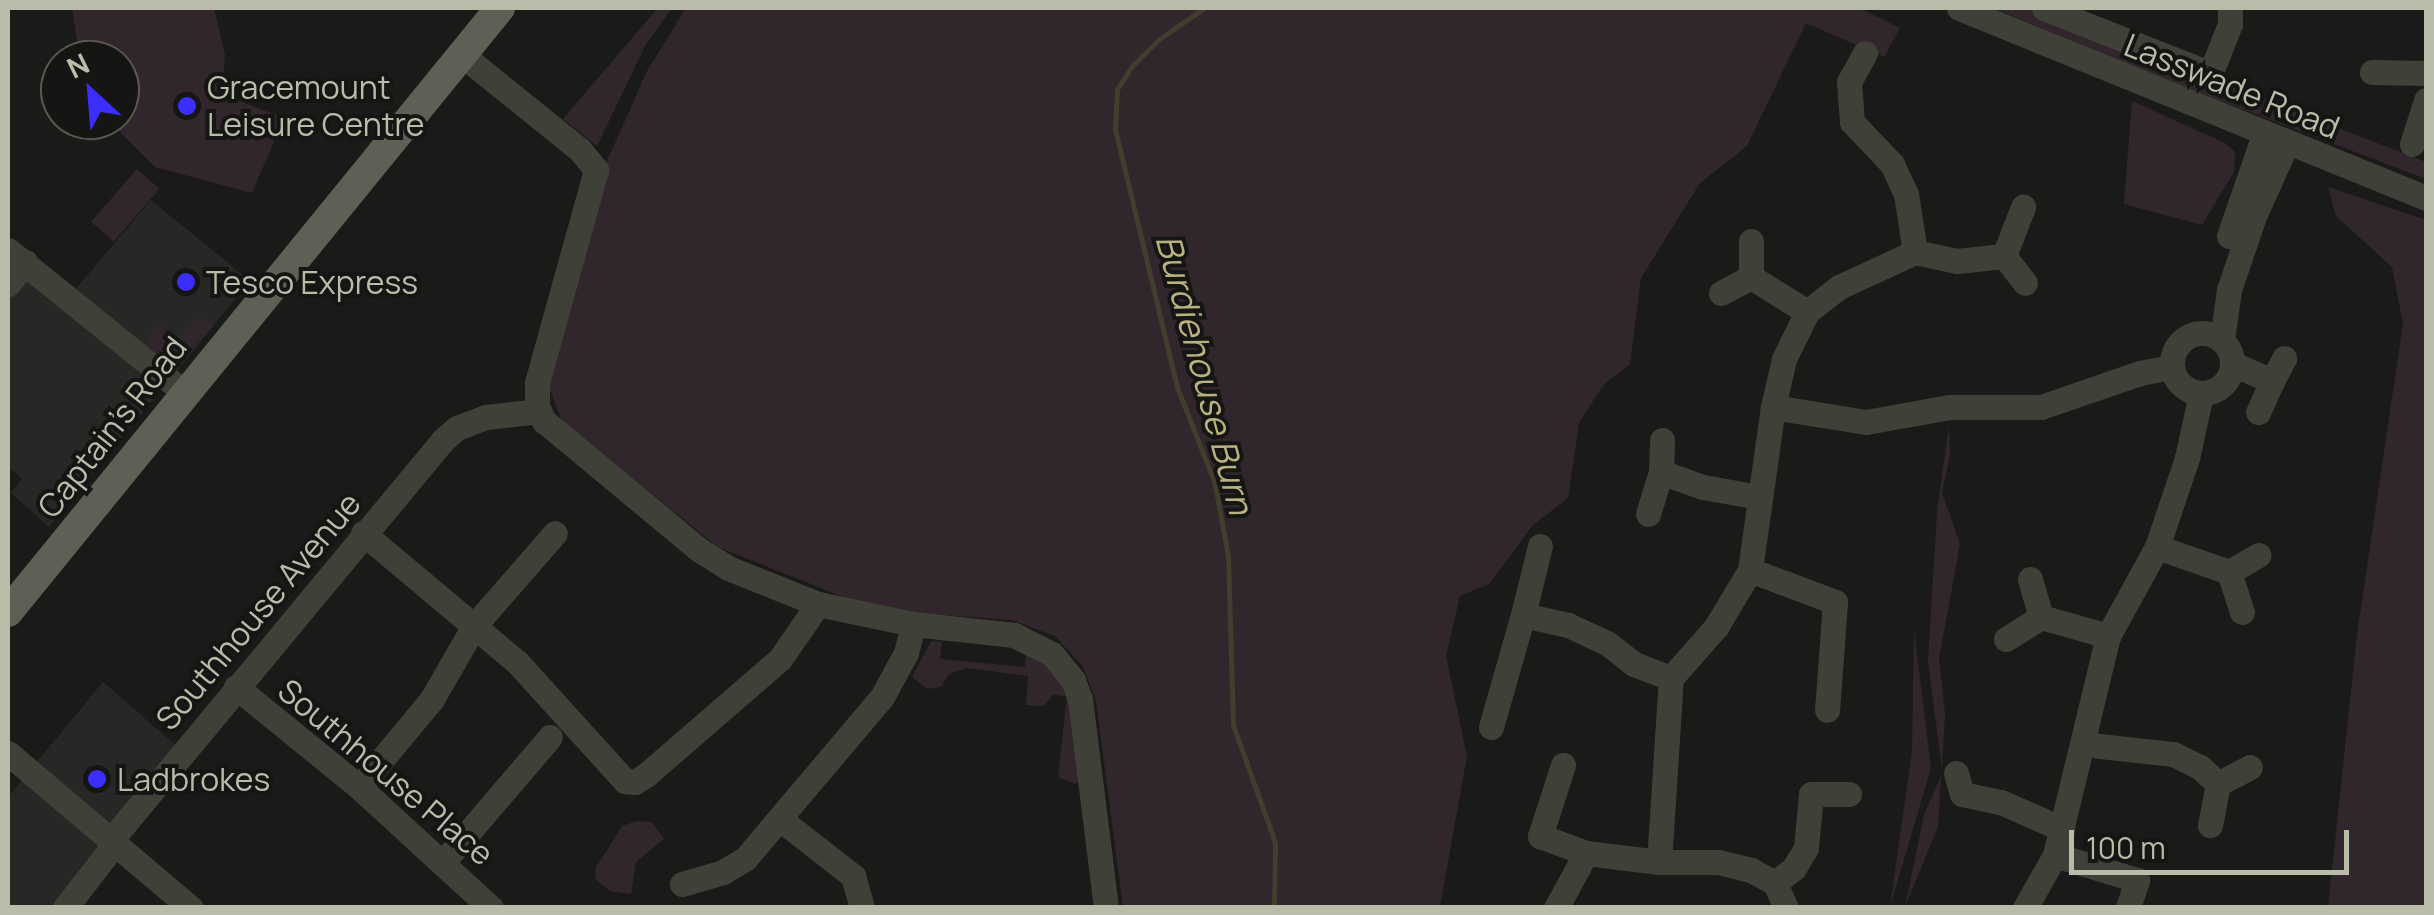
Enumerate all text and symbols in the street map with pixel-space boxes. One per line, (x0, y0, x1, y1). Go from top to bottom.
street label: Lasswade Road (2119, 25, 2345, 147)
north arrow (40, 40, 140, 140)
text: N (60, 43, 95, 86)
place label: Gracemount Leisure Centre (207, 69, 425, 144)
marker: Gracemount Leisure Centre (176, 95, 198, 117)
water label: Burdiehouse Burn (1147, 230, 1263, 518)
place label: Tesco Express (206, 263, 418, 301)
marker: Tesco Express (175, 271, 197, 293)
street label: Captain's Road (30, 329, 194, 525)
street label: Southhouse Avenue (148, 485, 368, 737)
street label: Southhouse Place (271, 671, 501, 873)
place label: Ladbrokes (117, 760, 270, 798)
marker: Ladbrokes (86, 768, 108, 790)
scale bar (2074, 810, 2354, 872)
text: 100 m (2086, 827, 2166, 868)

